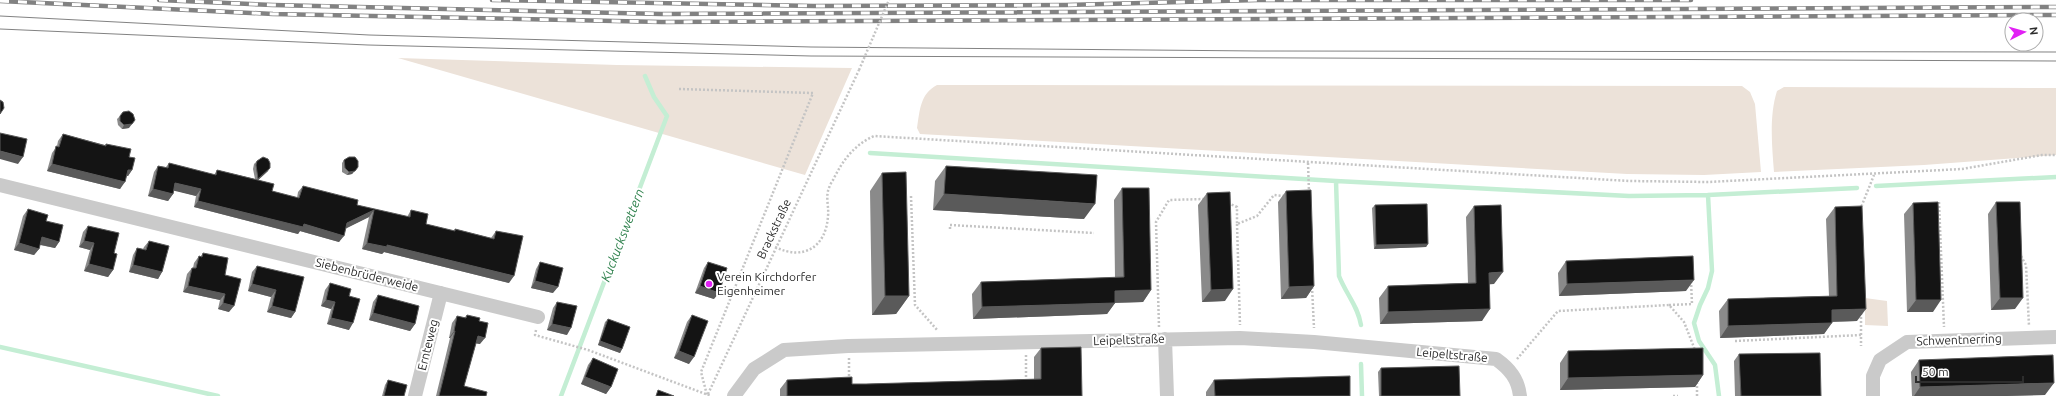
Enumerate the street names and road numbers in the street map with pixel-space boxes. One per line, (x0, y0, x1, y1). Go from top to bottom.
street label: Brackstraße (754, 197, 793, 261)
street label: Siebenbrüderweide (314, 255, 420, 294)
street label: Ernteweg (415, 318, 440, 372)
street label: Leipeltstraße (1093, 332, 1165, 347)
street label: Schwentnerring (1916, 332, 2002, 347)
street label: Leipeltstraße (1416, 345, 1488, 364)

